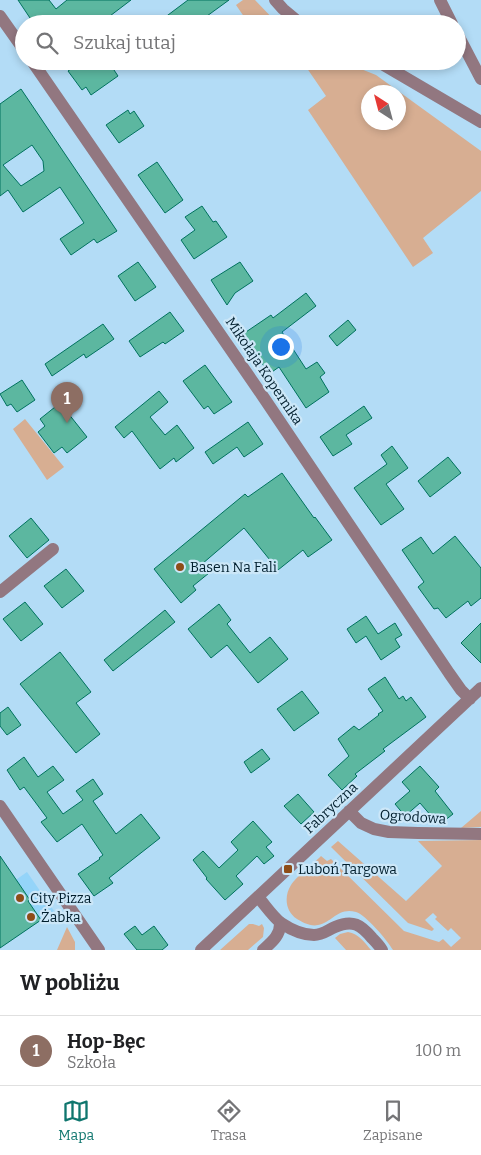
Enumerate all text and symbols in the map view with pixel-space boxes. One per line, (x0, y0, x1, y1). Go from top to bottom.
search box (15, 15, 466, 70)
icon: search (33, 29, 61, 57)
text: Szukaj tutaj (73, 31, 176, 54)
north arrow (361, 85, 406, 130)
street label: Mikołaja Kopernika (222, 314, 307, 428)
your location (268, 334, 294, 360)
pin: 1 (51, 382, 83, 423)
place label: Basen Na Fali (190, 559, 277, 576)
marker: Basen Na Fali (174, 561, 186, 573)
street label: Fabryczna (301, 779, 362, 837)
street label: Ogrodowa (379, 806, 447, 828)
place label: Luboń Targowa (298, 861, 397, 878)
marker: Luboń Targowa (282, 863, 294, 875)
place label: City Pizza (30, 890, 92, 907)
marker: City Pizza (14, 892, 26, 904)
place label: Żabka (41, 909, 81, 926)
marker: Żabka (25, 911, 37, 923)
text: W pobliżu (20, 970, 120, 996)
text: Hop-Bęc (67, 1030, 145, 1053)
text: 1 (33, 1041, 39, 1060)
text: 100 m (416, 1041, 461, 1060)
text: Szkoła (67, 1053, 116, 1072)
tab: Mapa (58, 1097, 94, 1144)
tab: Trasa (211, 1097, 246, 1144)
tab: Zapisane (363, 1097, 423, 1144)

